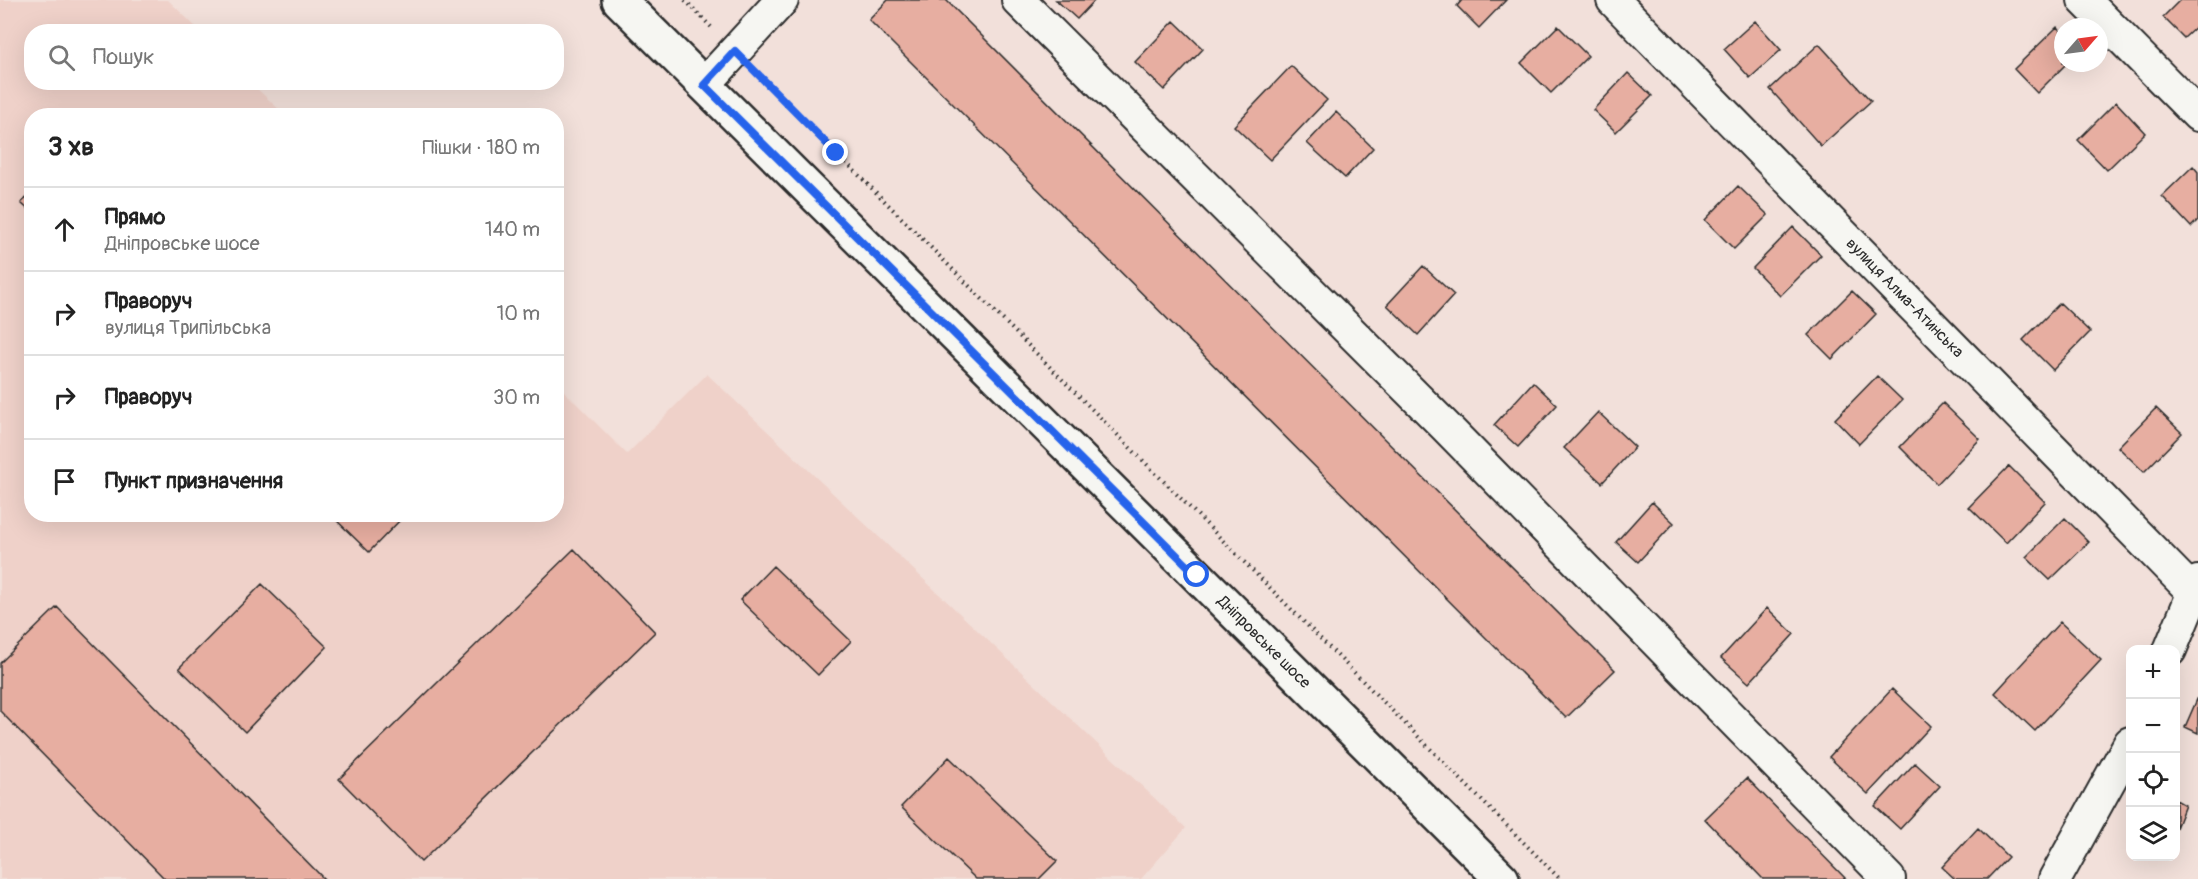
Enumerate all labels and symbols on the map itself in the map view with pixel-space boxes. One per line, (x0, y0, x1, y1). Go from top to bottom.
north arrow (2054, 18, 2108, 72)
route end (822, 139, 848, 165)
street label: вулиця Алма-Атинська (1842, 234, 1968, 362)
route start (1183, 561, 1209, 587)
street label: Дніпровське шосе (1212, 591, 1315, 693)

